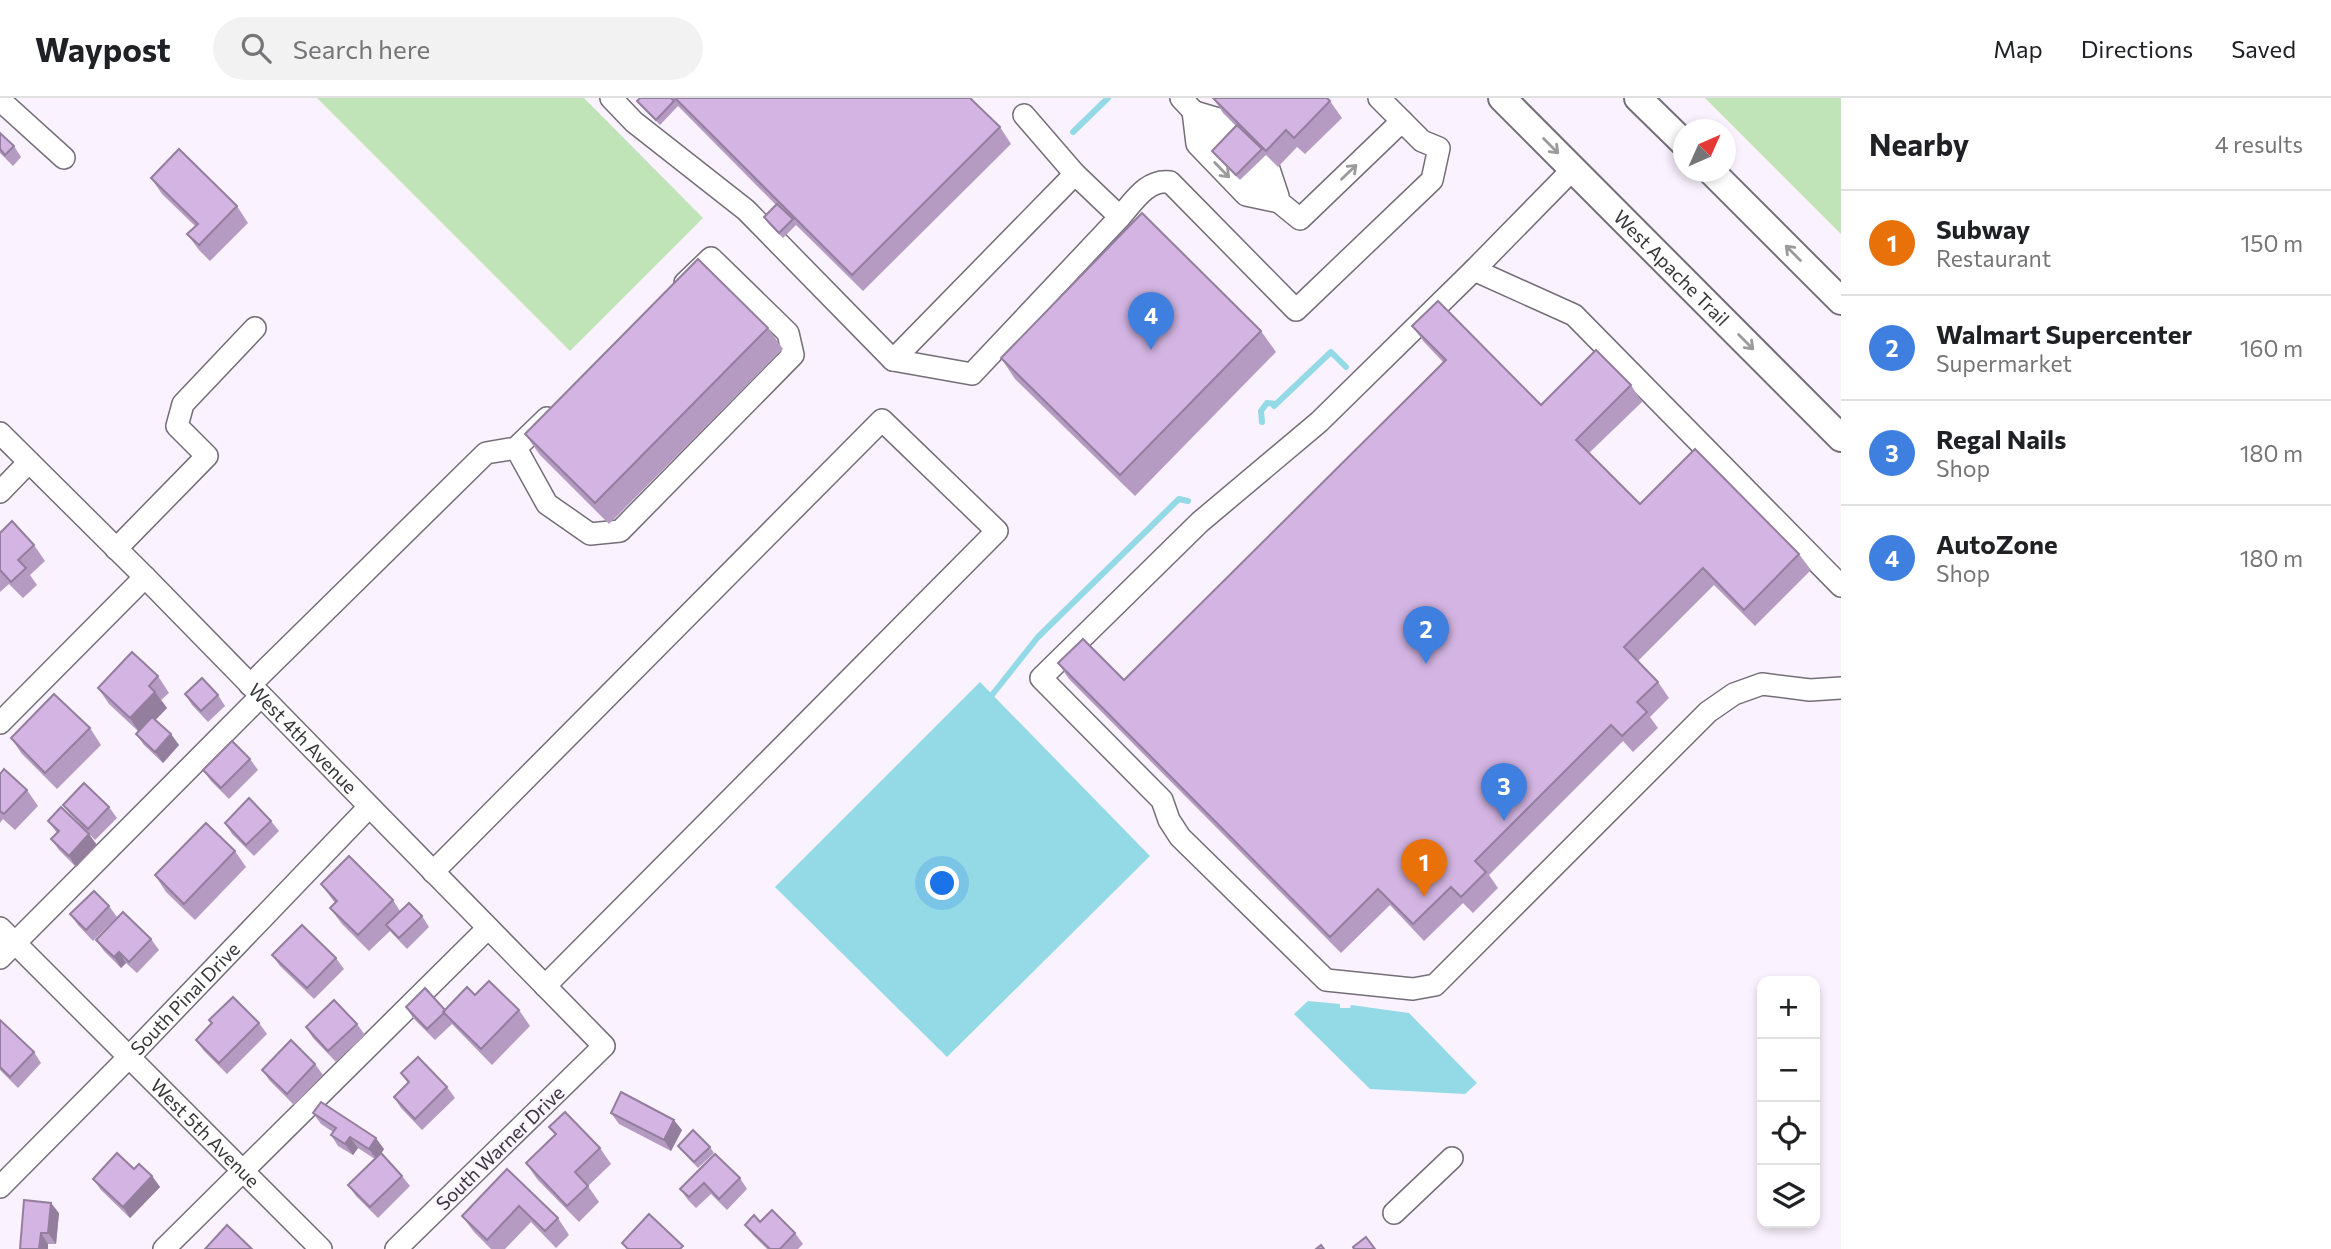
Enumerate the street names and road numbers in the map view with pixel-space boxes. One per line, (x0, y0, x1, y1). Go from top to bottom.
street label: West Apache Trail (1609, 205, 1734, 330)
street label: West 4th Avenue (244, 678, 362, 798)
street label: South Pinal Drive (125, 937, 244, 1059)
street label: West 5th Avenue (146, 1073, 265, 1192)
street label: South Warner Drive (431, 1081, 569, 1215)

